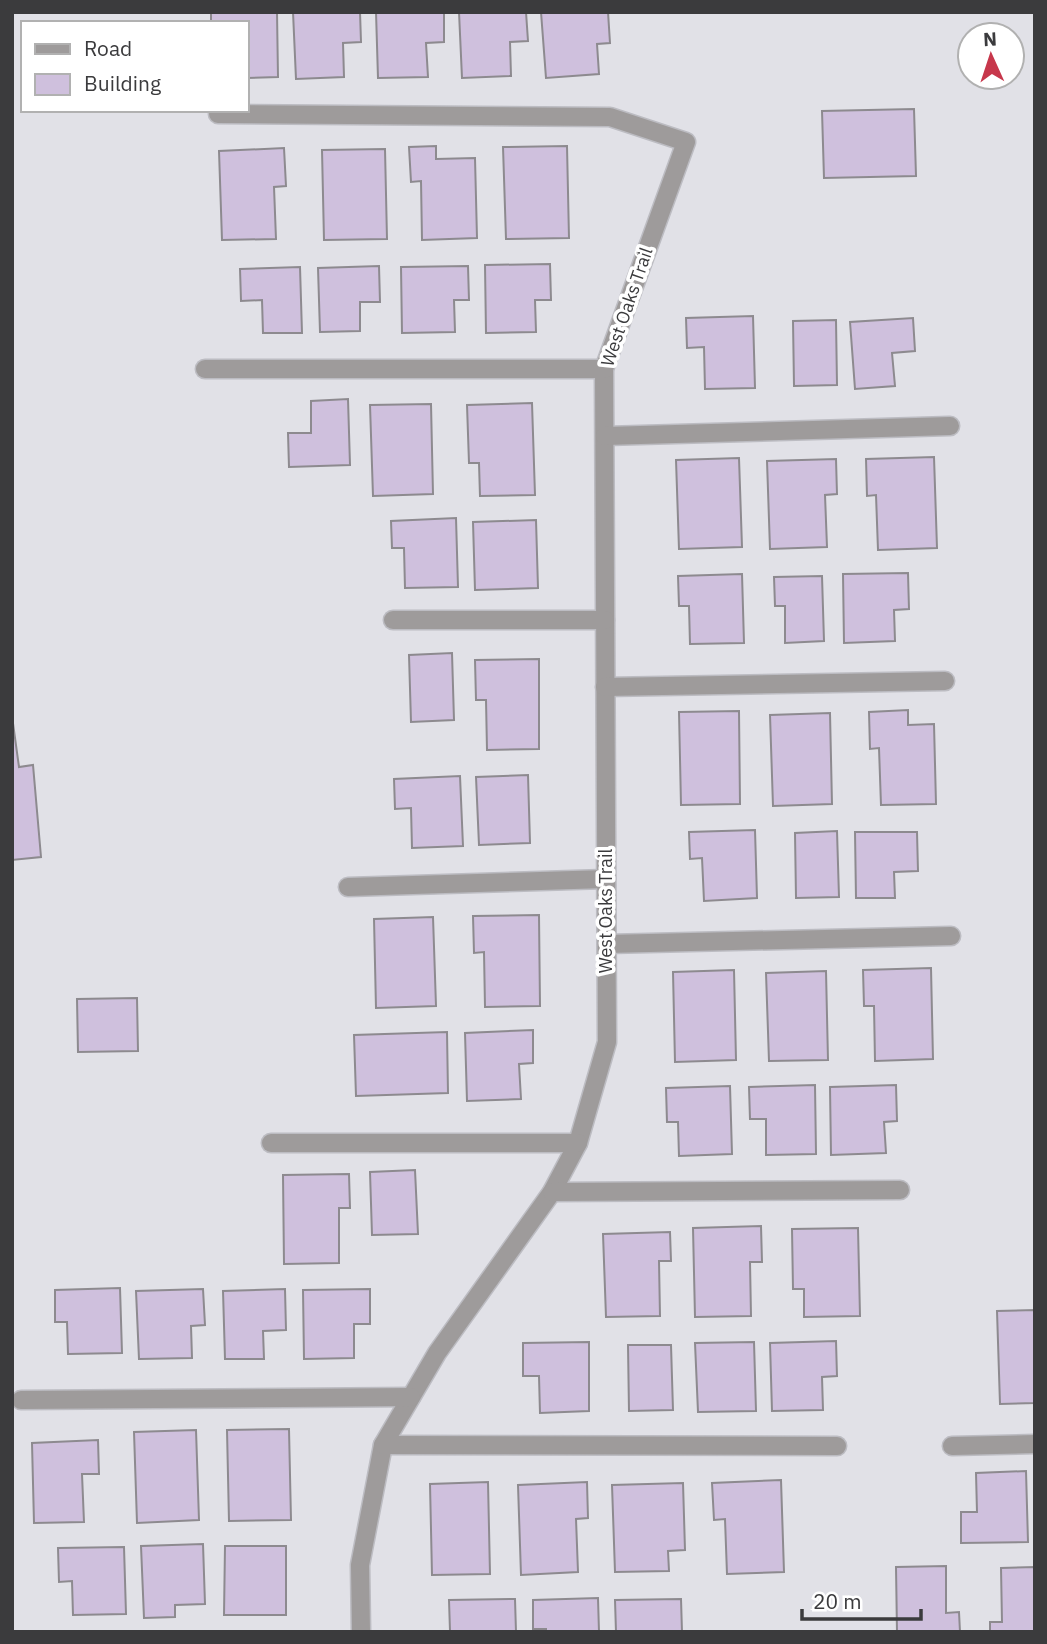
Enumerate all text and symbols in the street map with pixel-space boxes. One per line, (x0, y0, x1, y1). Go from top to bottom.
legend (21, 21, 248, 112)
north arrow (956, 21, 1026, 91)
text: N (983, 27, 998, 51)
text: Road (84, 34, 132, 62)
text: Building (84, 69, 161, 97)
street label: West Oaks Trail (595, 244, 658, 369)
street label: West Oaks Trail (594, 849, 617, 973)
scale bar (802, 1578, 921, 1622)
text: 20 m (813, 1587, 862, 1615)

